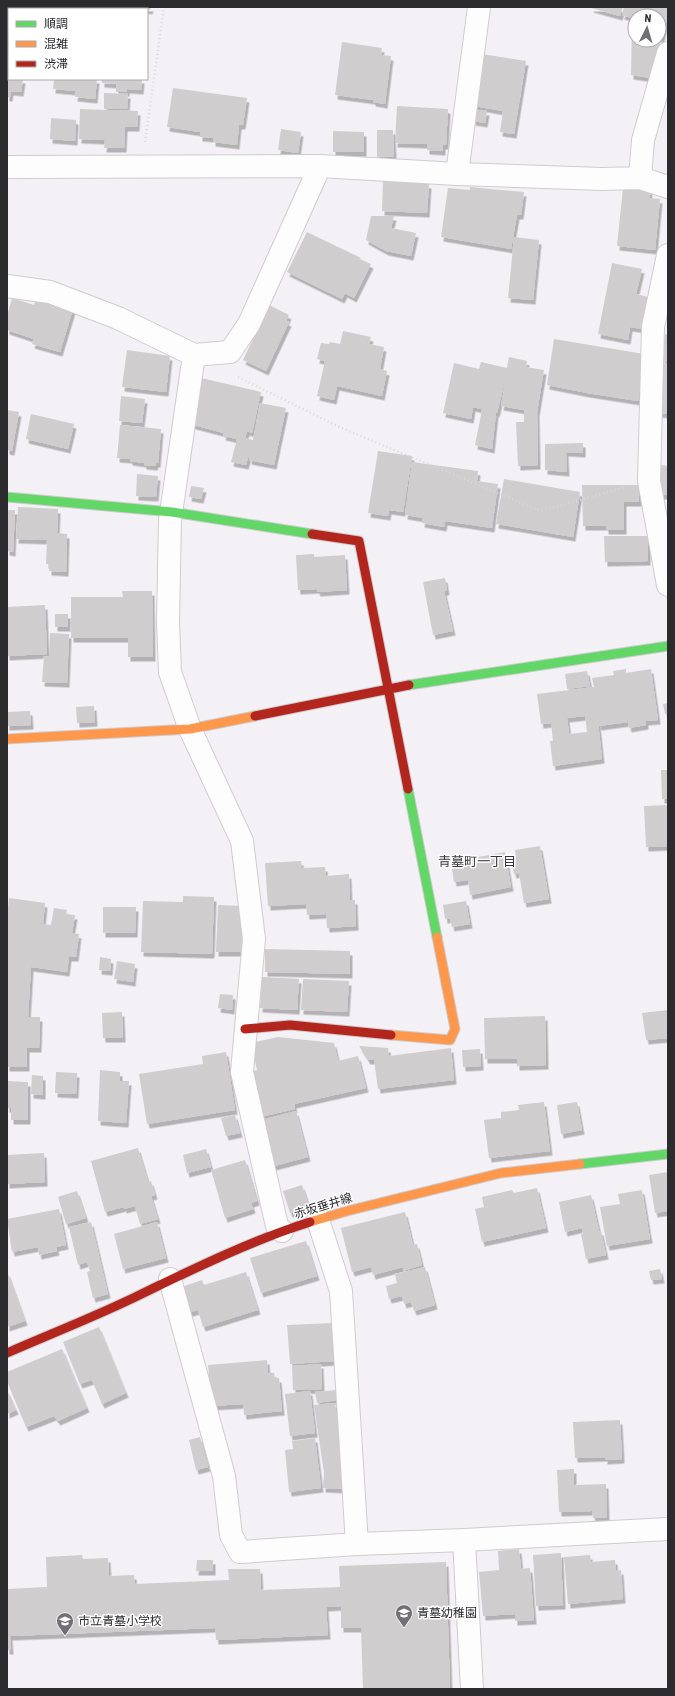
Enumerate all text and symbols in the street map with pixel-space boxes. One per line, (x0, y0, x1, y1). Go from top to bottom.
legend (8, 8, 148, 80)
north arrow (627, 8, 667, 48)
text: N (644, 12, 652, 25)
text: 順調 (44, 17, 68, 31)
text: 混雑 (44, 37, 68, 51)
text: 渋滞 (44, 57, 68, 71)
district label: 青墓町一丁目 (438, 854, 516, 869)
street label: 赤坂垂井線 (292, 1191, 354, 1221)
school or university icon: 青墓幼稚園 (394, 1603, 414, 1628)
place label: 青墓幼稚園 (417, 1606, 477, 1620)
school or university icon: 市立青墓小学校 (55, 1611, 75, 1636)
place label: 市立青墓小学校 (78, 1614, 162, 1628)

